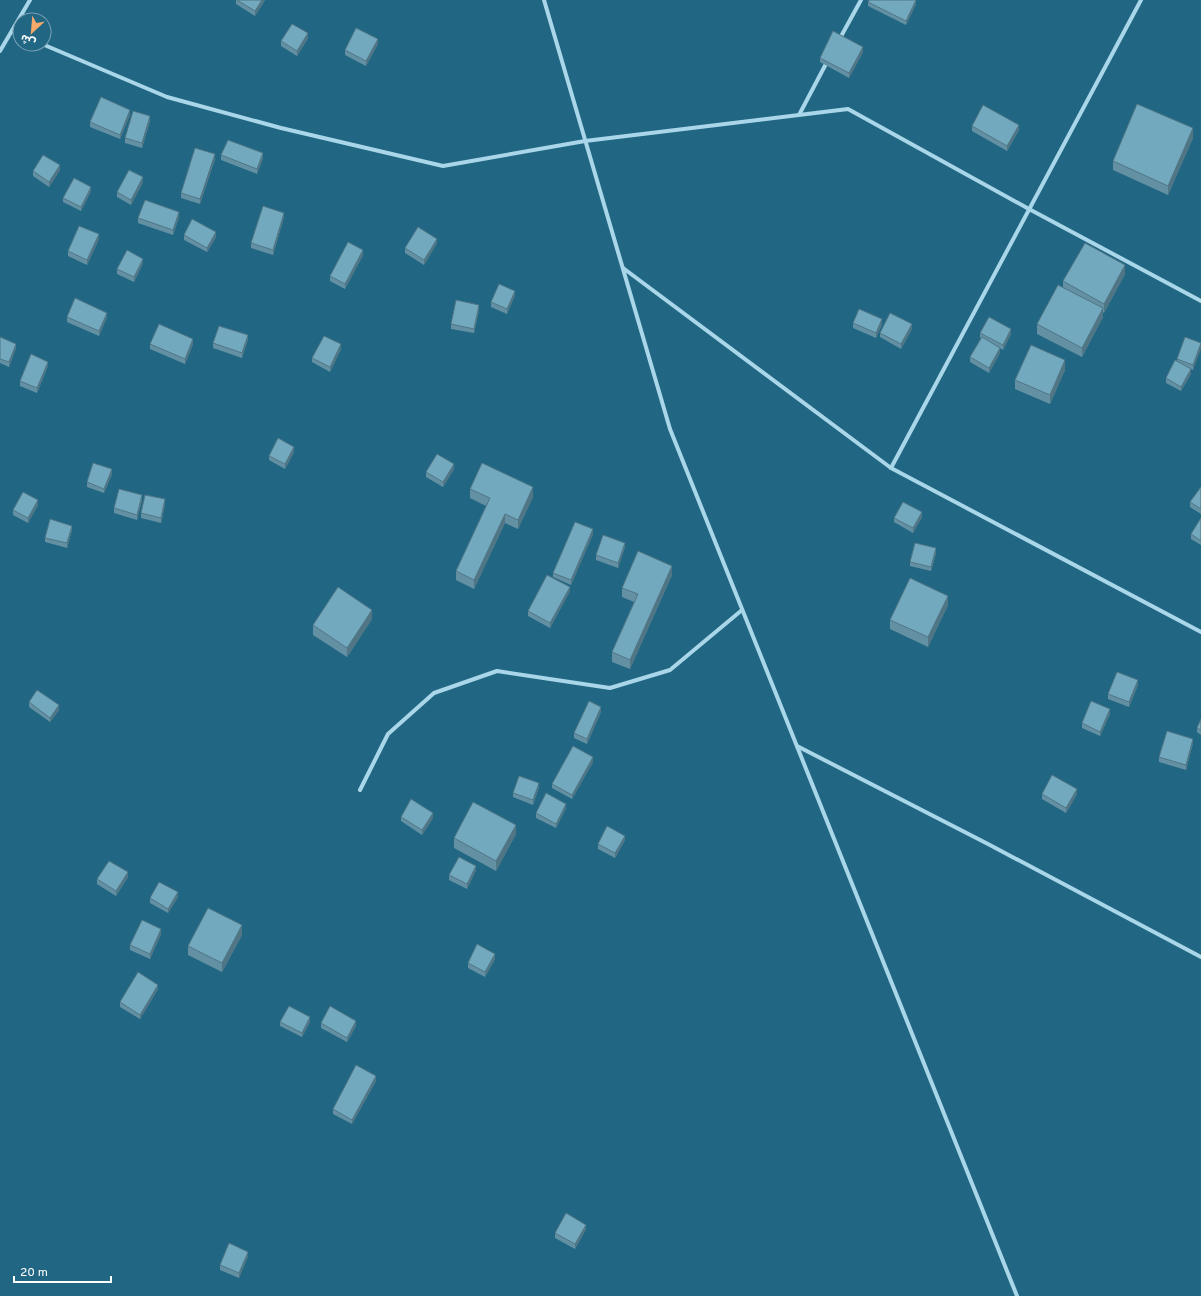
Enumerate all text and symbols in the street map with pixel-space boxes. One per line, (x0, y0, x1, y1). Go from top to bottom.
north arrow (12, 12, 52, 52)
text: ش (18, 30, 38, 50)
scale bar (14, 1258, 111, 1284)
text: 20 m (20, 1265, 48, 1281)

